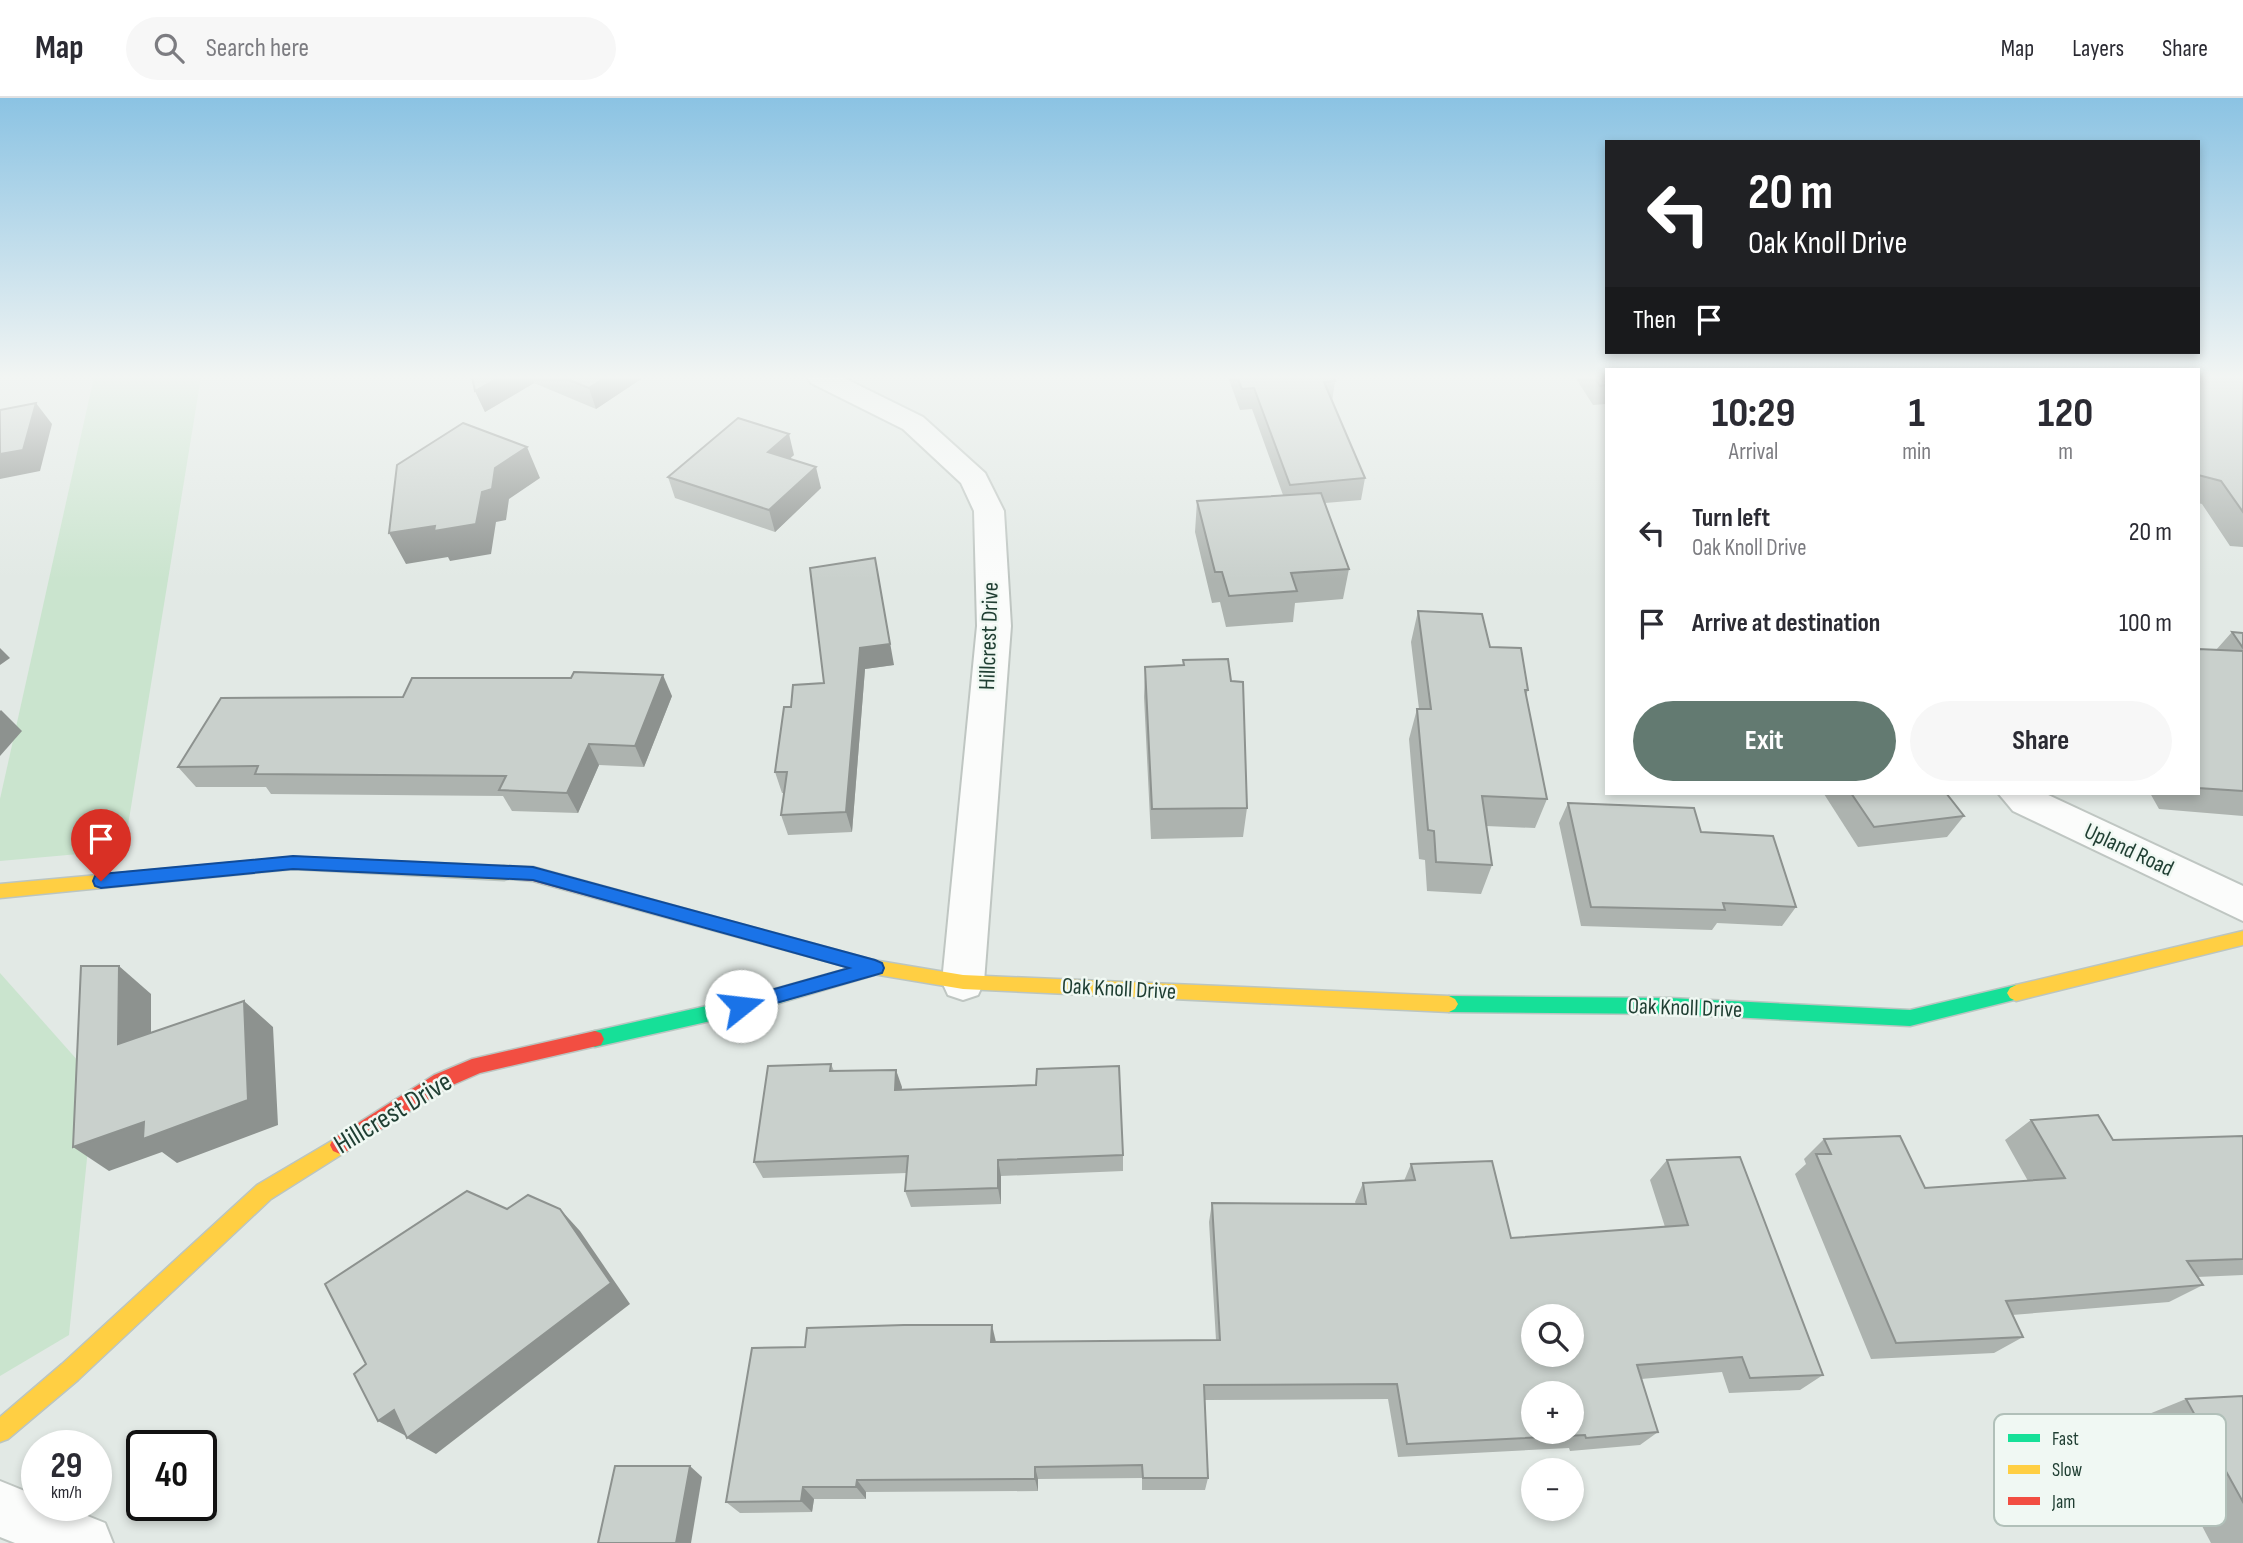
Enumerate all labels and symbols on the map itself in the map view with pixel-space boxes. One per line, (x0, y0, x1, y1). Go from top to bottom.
street label: Hillcrest Drive (973, 581, 1005, 691)
pin (71, 809, 131, 881)
street label: Upland Road (2080, 817, 2178, 883)
position arrow (704, 969, 778, 1043)
street label: Oak Knoll Drive (1061, 972, 1177, 1006)
street label: Oak Knoll Drive (1627, 992, 1743, 1024)
street label: Hillcrest Drive (328, 1065, 458, 1161)
legend (1994, 1414, 2226, 1526)
text: Fast (2052, 1428, 2079, 1451)
speed limit sign: 40 (126, 1430, 217, 1521)
text: Slow (2052, 1459, 2082, 1482)
text: Jam (2051, 1491, 2075, 1514)

